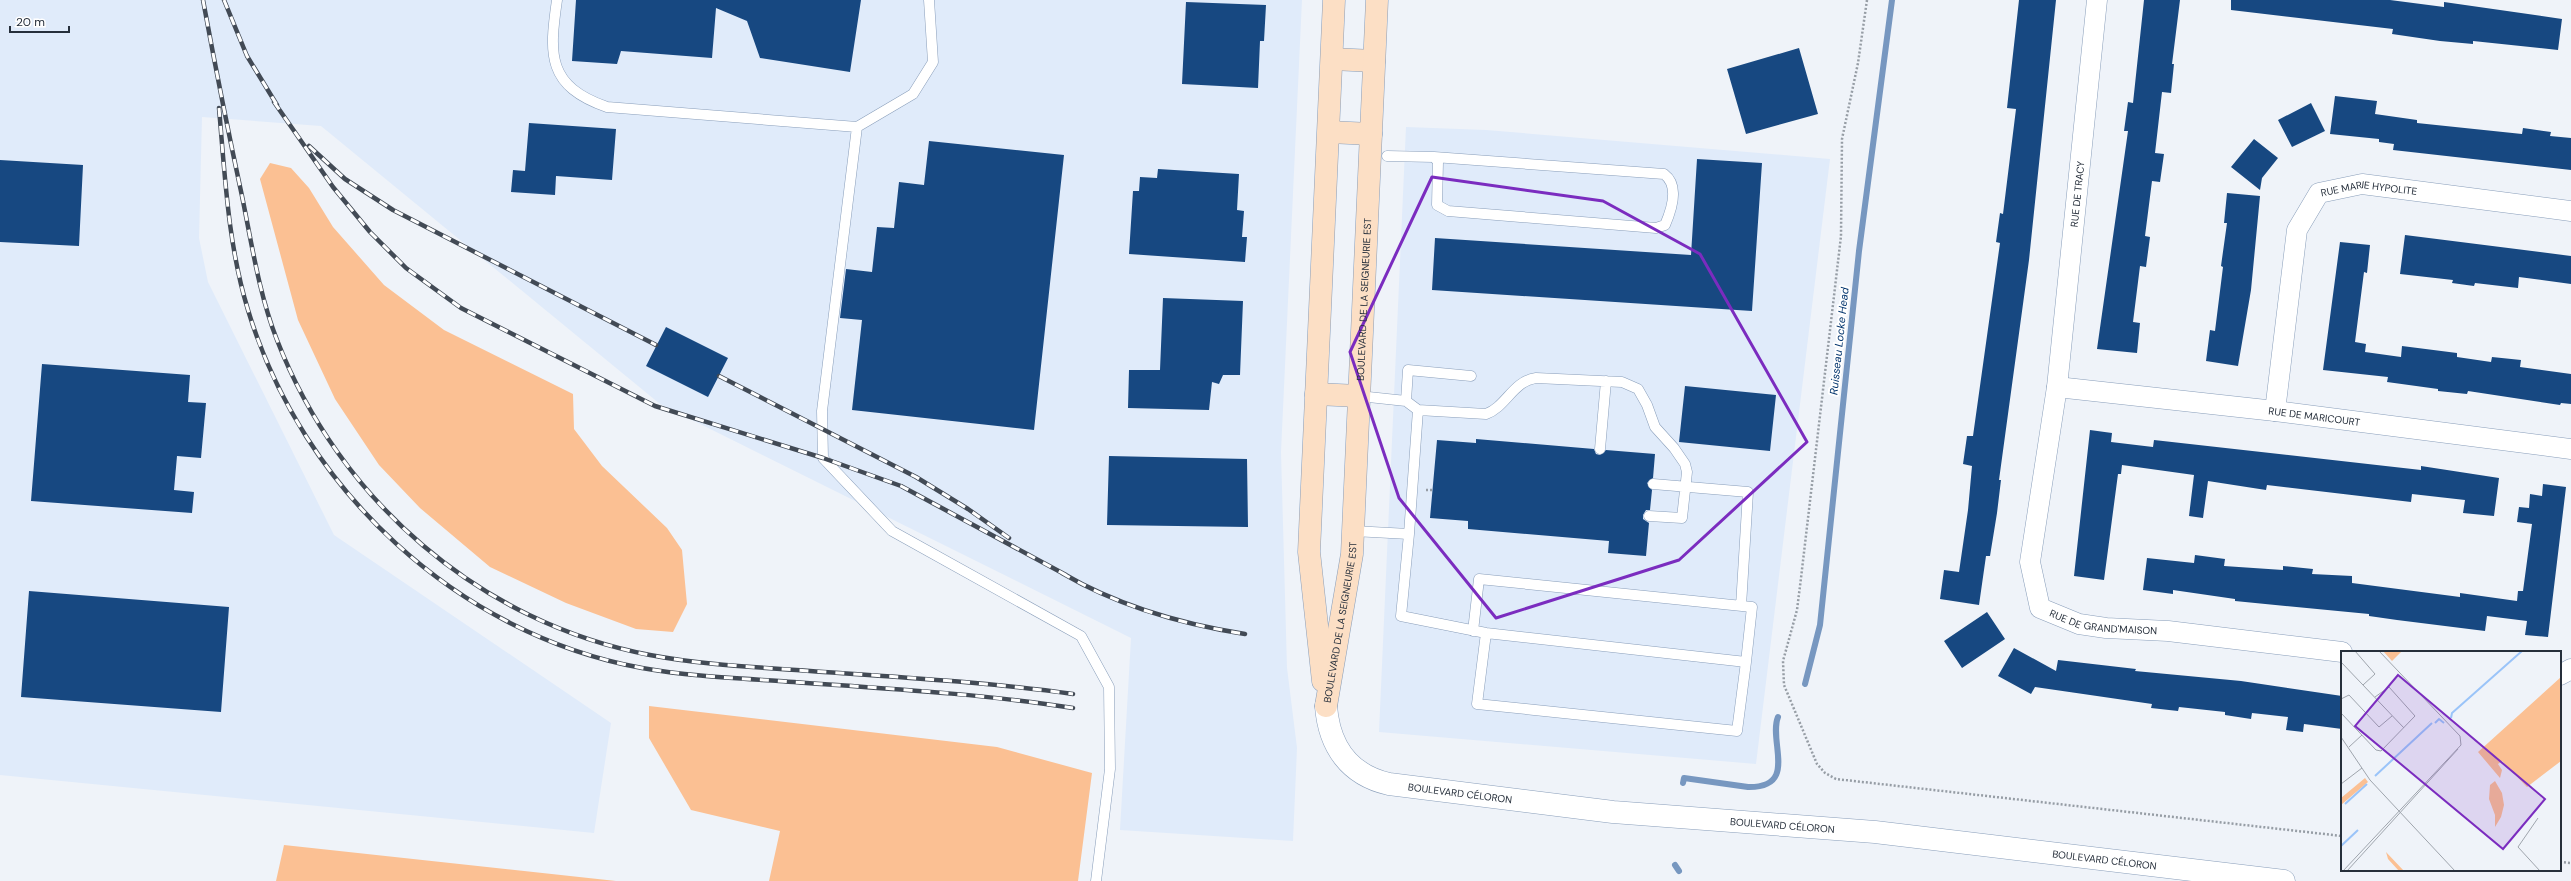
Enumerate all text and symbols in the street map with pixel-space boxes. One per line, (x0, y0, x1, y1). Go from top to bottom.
scale bar (10, 8, 69, 34)
text: 20 m (16, 14, 45, 30)
street label: RUE DE TRACY (2068, 160, 2087, 228)
street label: RUE MARIE HYPOLITE (2320, 178, 2418, 199)
street label: BOULEVARD DE LA SEIGNEURIE EST (1354, 217, 1374, 381)
water label: Ruisseau Locke Head (1826, 286, 1852, 395)
street label: RUE DE MARICOURT (2268, 404, 2361, 429)
street label: BOULEVARD DE LA SEIGNEURIE EST (1321, 541, 1360, 704)
street label: RUE DE GRAND'MAISON (2048, 607, 2157, 637)
inset map (2341, 651, 2561, 871)
street label: BOULEVARD CÉLORON (1407, 780, 1513, 806)
street label: BOULEVARD CÉLORON (1730, 815, 1835, 836)
street label: BOULEVARD CÉLORON (2052, 847, 2157, 873)

